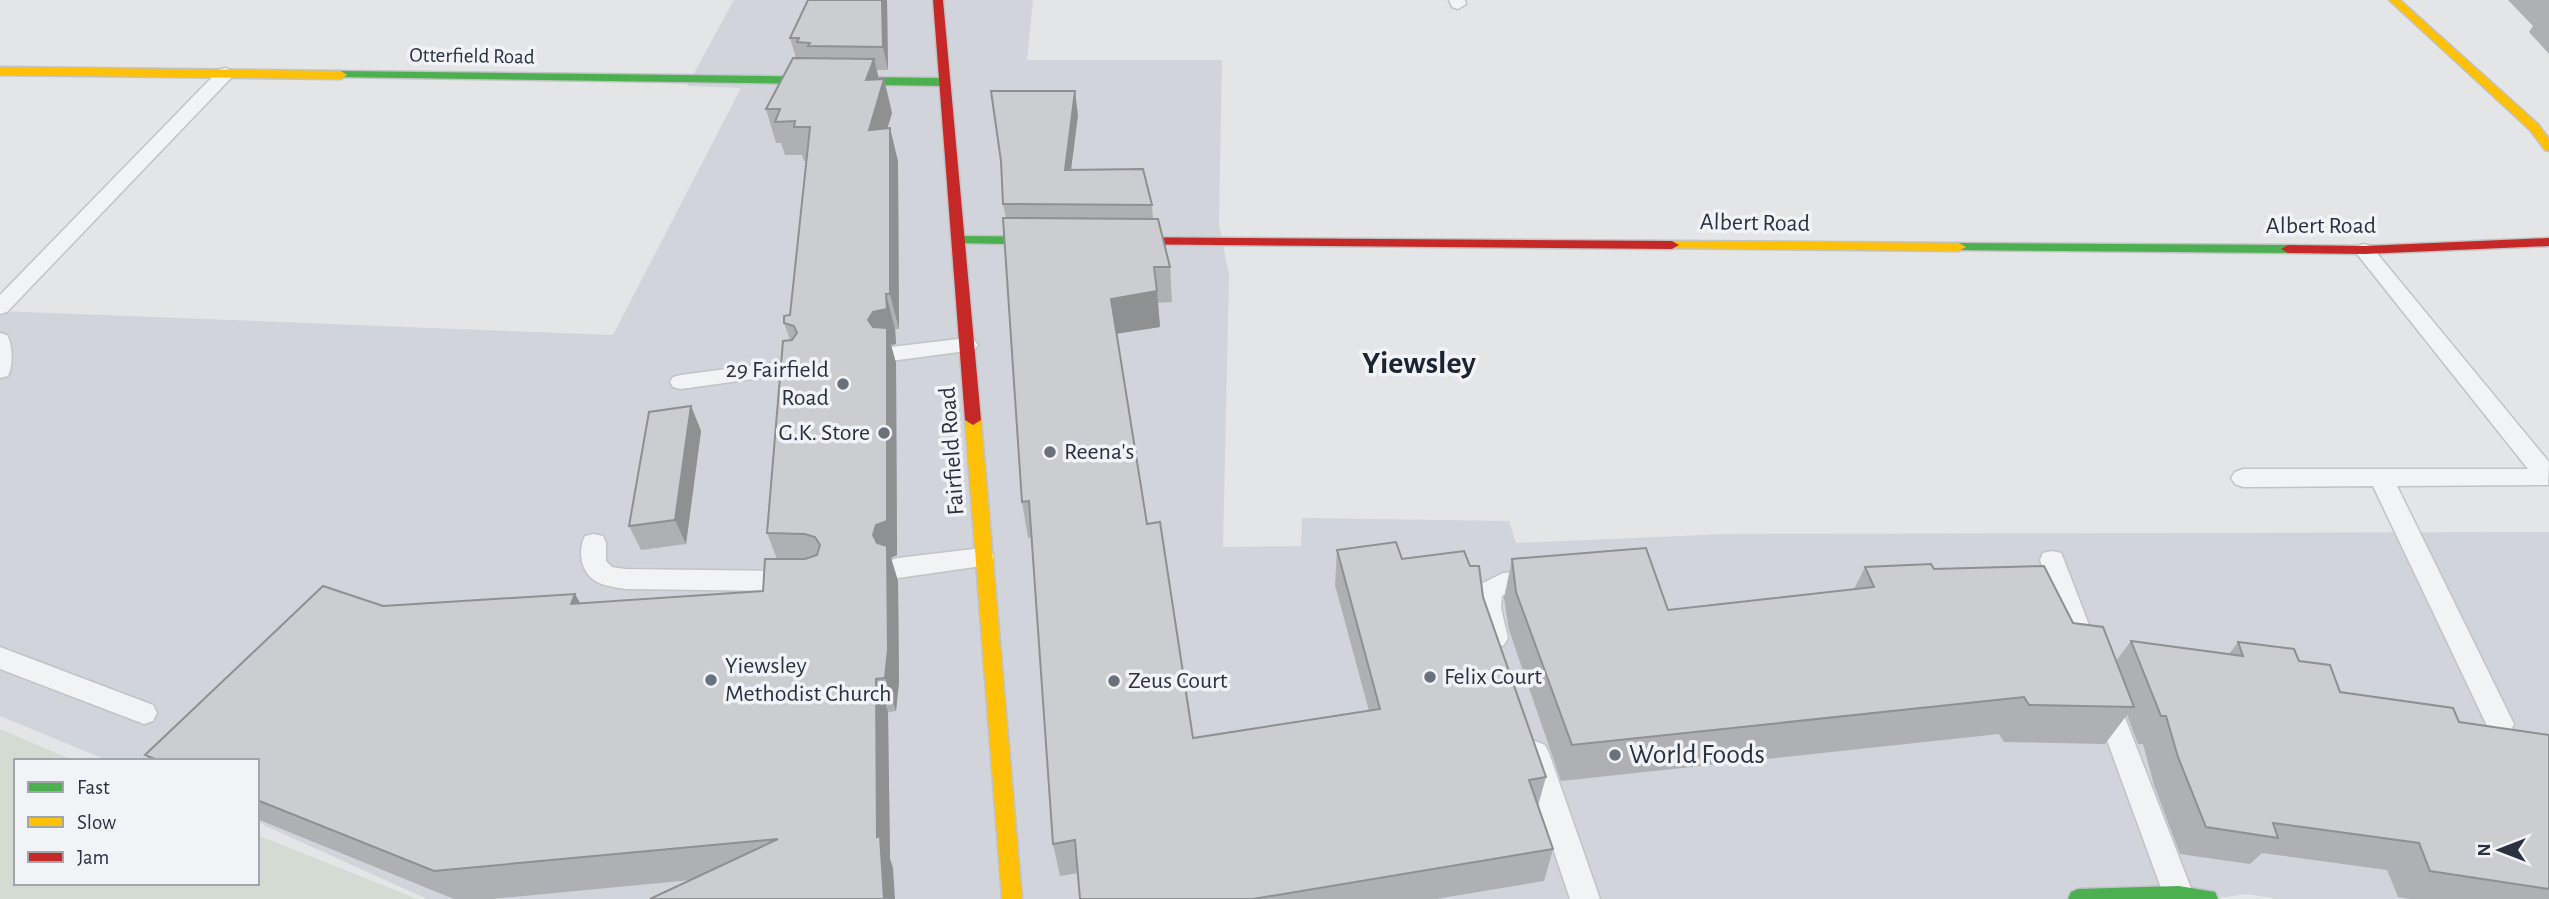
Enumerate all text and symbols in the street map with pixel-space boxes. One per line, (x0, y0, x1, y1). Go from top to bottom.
street label: Otterfield Road (409, 44, 535, 68)
street label: Albert Road (1700, 210, 1810, 236)
street label: Albert Road (2266, 214, 2376, 238)
district label: Yiewsley (1362, 347, 1476, 379)
place label: 29 Fairfield Road (726, 358, 829, 410)
marker: 29 Fairfield Road (835, 376, 851, 392)
street label: Fairfield Road (936, 386, 968, 516)
place label: G.K. Store (779, 421, 870, 445)
marker: G.K. Store (876, 425, 892, 441)
place label: Reena's (1064, 440, 1134, 464)
marker: Reena's (1042, 444, 1058, 460)
place label: Yiewsley Methodist Church (725, 654, 892, 706)
place label: Felix Court (1444, 665, 1542, 689)
place label: Zeus Court (1128, 669, 1228, 693)
marker: Felix Court (1422, 669, 1438, 685)
marker: Yiewsley Methodist Church (703, 672, 719, 688)
marker: Zeus Court (1106, 673, 1122, 689)
place label: World Foods (1629, 741, 1765, 769)
marker: World Foods (1607, 747, 1623, 763)
legend (14, 759, 259, 885)
text: Fast (77, 777, 110, 798)
text: Slow (77, 812, 116, 833)
north arrow (2465, 815, 2535, 885)
text: N (2475, 843, 2494, 857)
text: Jam (77, 847, 109, 868)

